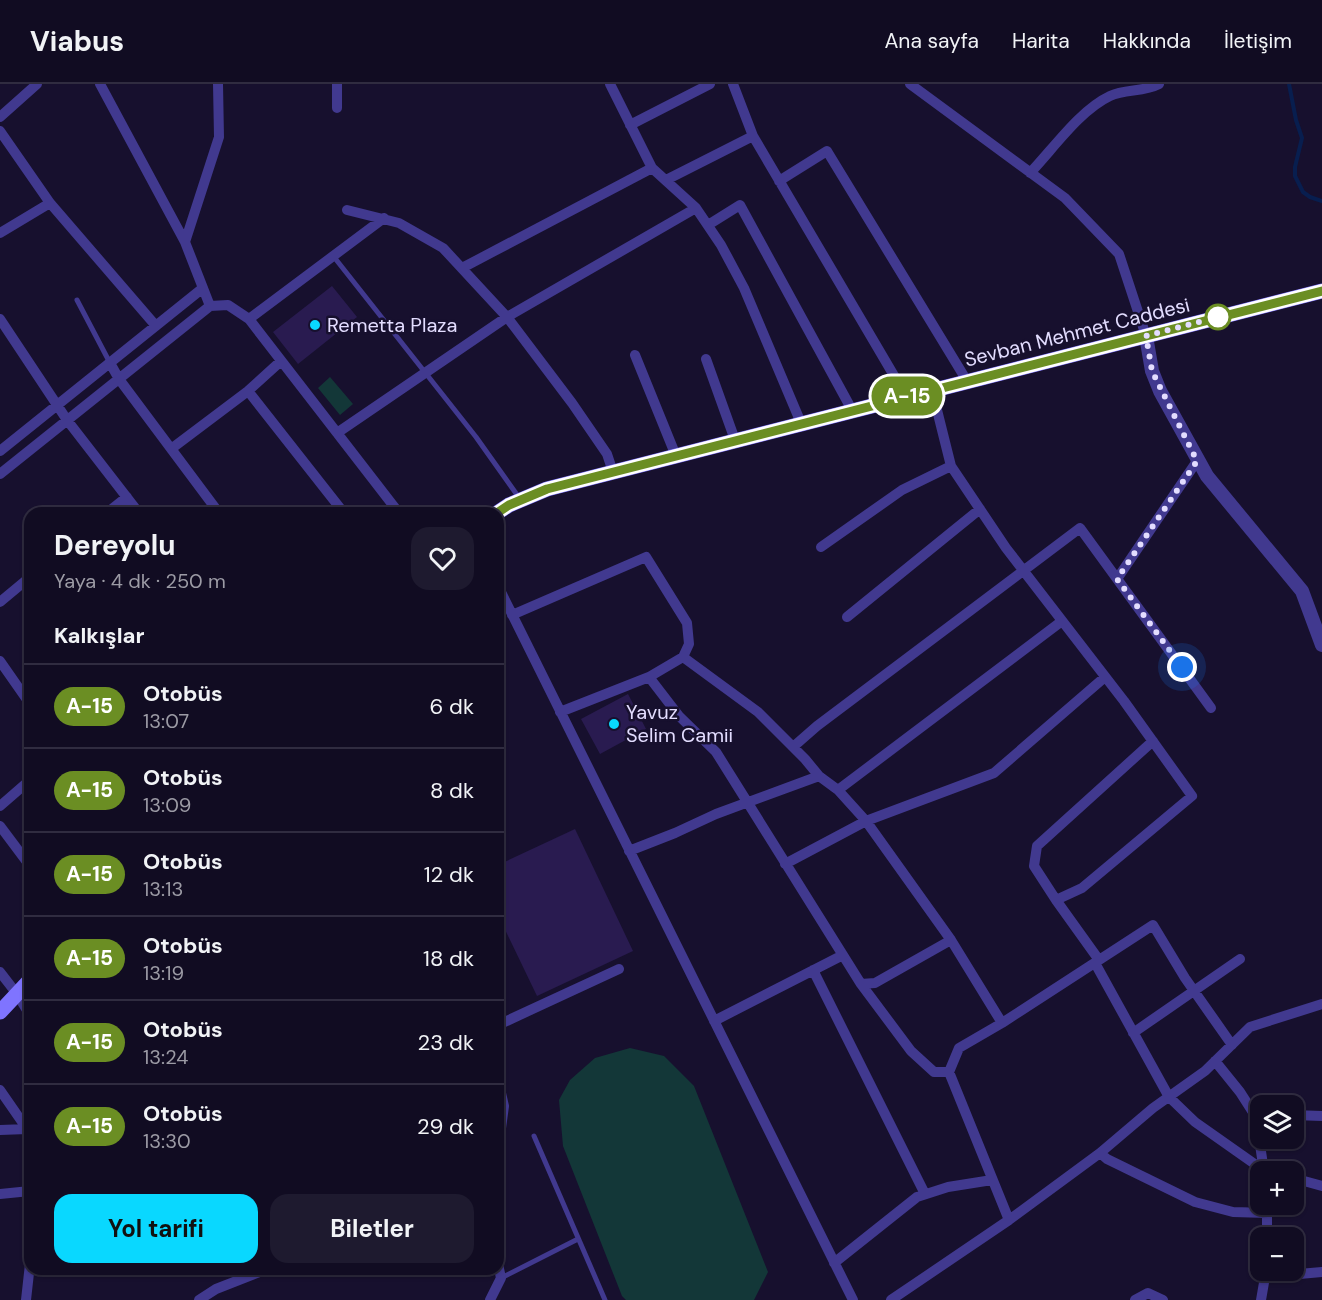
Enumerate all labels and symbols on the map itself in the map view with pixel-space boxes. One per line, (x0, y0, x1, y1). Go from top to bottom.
street label: Sevban Mehmet Caddesi (962, 291, 1192, 373)
unlabelled marker (1205, 304, 1231, 330)
place label: Remetta Plaza (327, 312, 457, 338)
marker: Remetta Plaza (308, 318, 322, 332)
line badge: A-15 (865, 376, 949, 416)
your location (1167, 652, 1197, 682)
place label: Yavuz Selim Camii (626, 699, 733, 748)
marker: Yavuz Selim Camii (607, 717, 621, 731)

